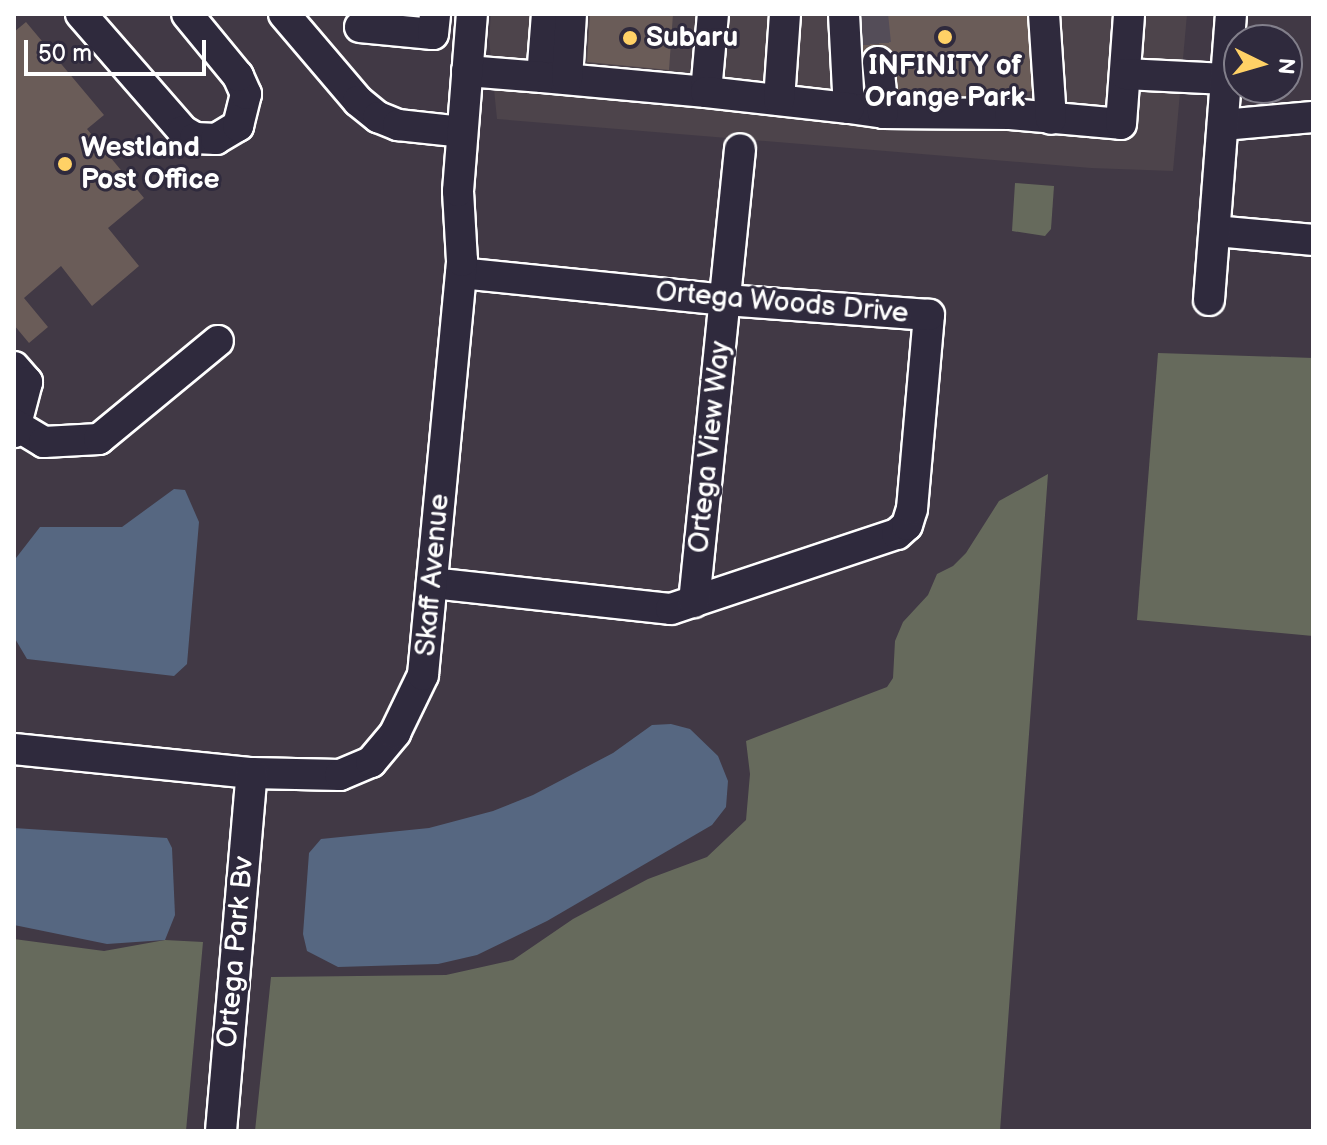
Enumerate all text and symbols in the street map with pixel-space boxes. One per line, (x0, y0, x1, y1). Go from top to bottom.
place label: Subaru (646, 21, 738, 55)
scale bar (28, 24, 210, 74)
north arrow (1223, 24, 1303, 104)
marker: INFINITY of Orange Park (936, 28, 954, 46)
marker: Subaru (621, 29, 639, 47)
text: 50 m (38, 39, 92, 68)
place label: INFINITY of Orange Park (865, 49, 1025, 115)
text: N (1271, 57, 1300, 75)
place label: Westland Post Office (81, 131, 220, 197)
marker: Westland Post Office (56, 155, 74, 173)
street label: Ortega Woods Drive (654, 275, 910, 331)
street label: Ortega View Way (682, 338, 738, 556)
street label: Skaff Avenue (409, 492, 457, 658)
street label: Ortega Park Bv (211, 855, 261, 1049)

